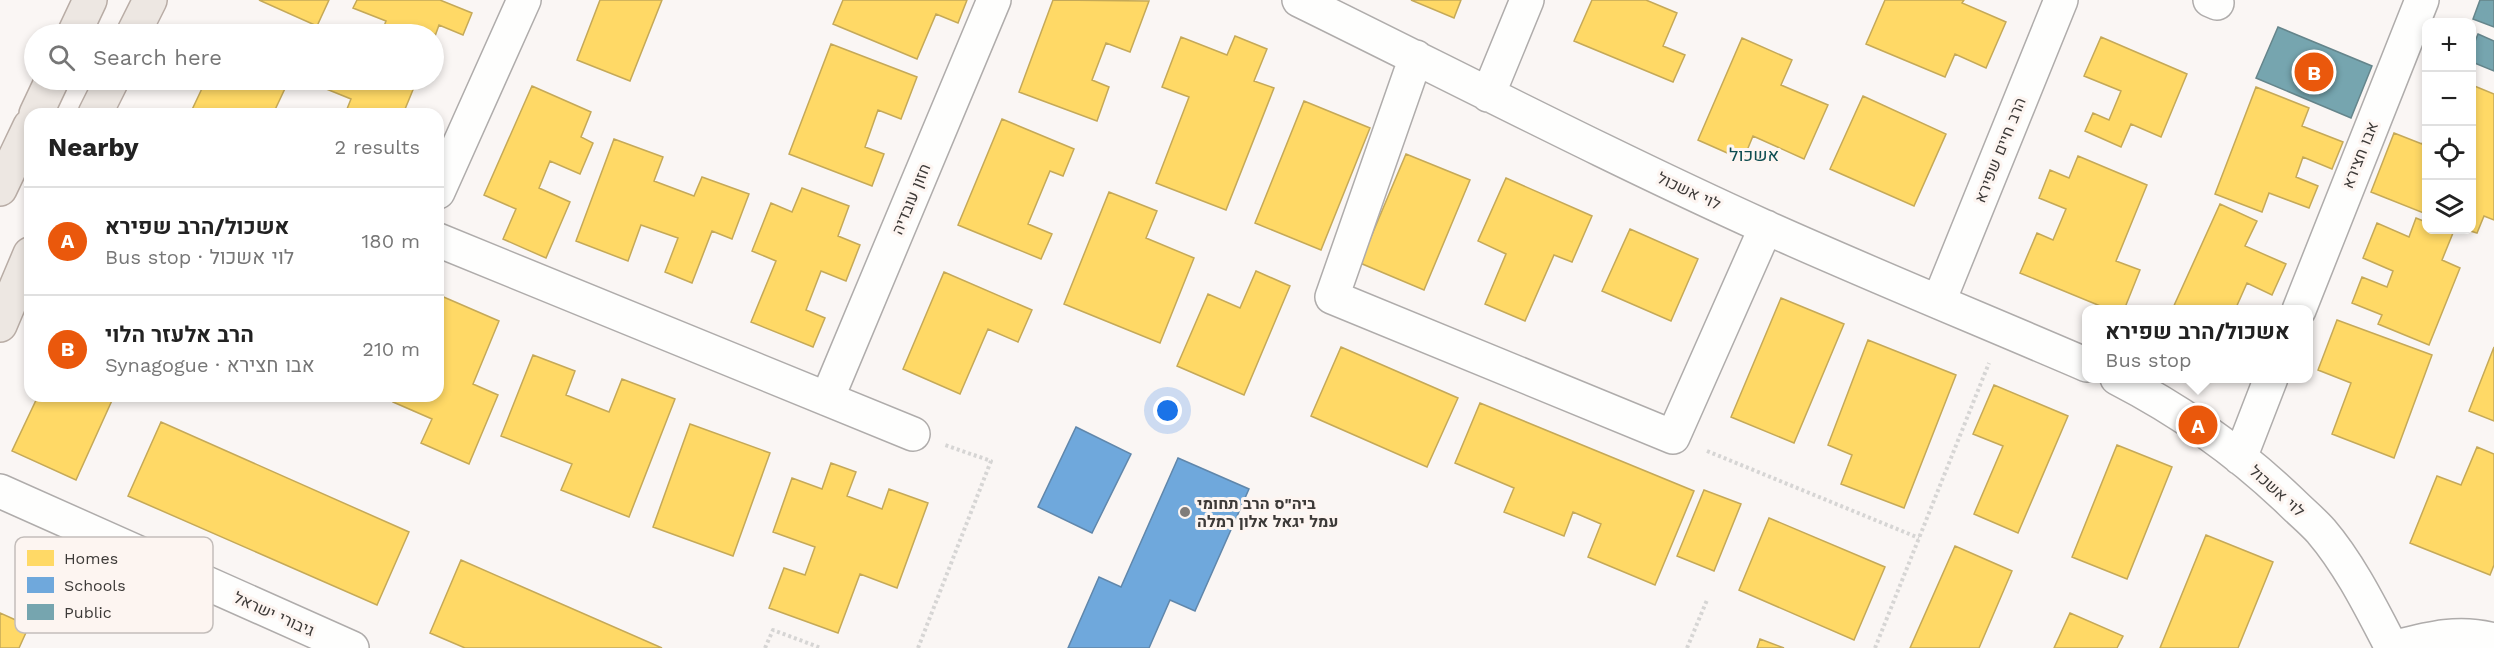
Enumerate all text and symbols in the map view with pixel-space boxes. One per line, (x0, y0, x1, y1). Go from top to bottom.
map controls (2422, 18, 2476, 234)
button: + (2422, 18, 2476, 72)
search box (24, 24, 444, 90)
icon: search (45, 41, 78, 74)
text: Search here (93, 45, 222, 70)
pin: B (2294, 50, 2334, 94)
button: − (2422, 72, 2476, 126)
street label: הרב חיים שפירא (1970, 95, 2030, 205)
street label: אבו חצירא (2338, 119, 2382, 191)
button: locate (2422, 126, 2476, 180)
text: Nearby (48, 132, 139, 162)
text: 2 results (335, 135, 420, 159)
district label: אשכול (1729, 144, 1779, 165)
street label: חזון עובדיה (888, 161, 934, 237)
street label: לוי אשכול (1654, 168, 1724, 214)
button: layers (2422, 180, 2476, 234)
text: אשכול/הרב שפירא (105, 214, 289, 239)
text: A (61, 229, 74, 253)
text: 180 m (362, 229, 420, 253)
text: Bus stop · לוי אשכול (105, 245, 294, 269)
popup (2082, 305, 2313, 383)
text: אשכול/הרב שפירא (2105, 319, 2290, 344)
text: הרב אלעזר הלוי (105, 322, 254, 347)
text: B (61, 337, 74, 361)
text: 210 m (362, 337, 420, 361)
text: Bus stop (2105, 348, 2192, 372)
text: Synagogue · אבו חצירא (105, 353, 314, 377)
your location (1153, 396, 1182, 425)
pin: A (2178, 402, 2218, 448)
street label: לוי אשכול (2245, 461, 2309, 521)
place label: ביה"ס הרב תחומי עמל יגאל אלון רמלה (1197, 494, 1338, 531)
marker: ביה"ס הרב תחומי עמל יגאל אלון רמלה (1178, 505, 1192, 519)
legend (15, 537, 213, 633)
text: Homes (64, 549, 118, 568)
text: Schools (64, 576, 126, 595)
street label: גיבורי ישראל (231, 588, 317, 640)
text: Public (64, 603, 112, 622)

